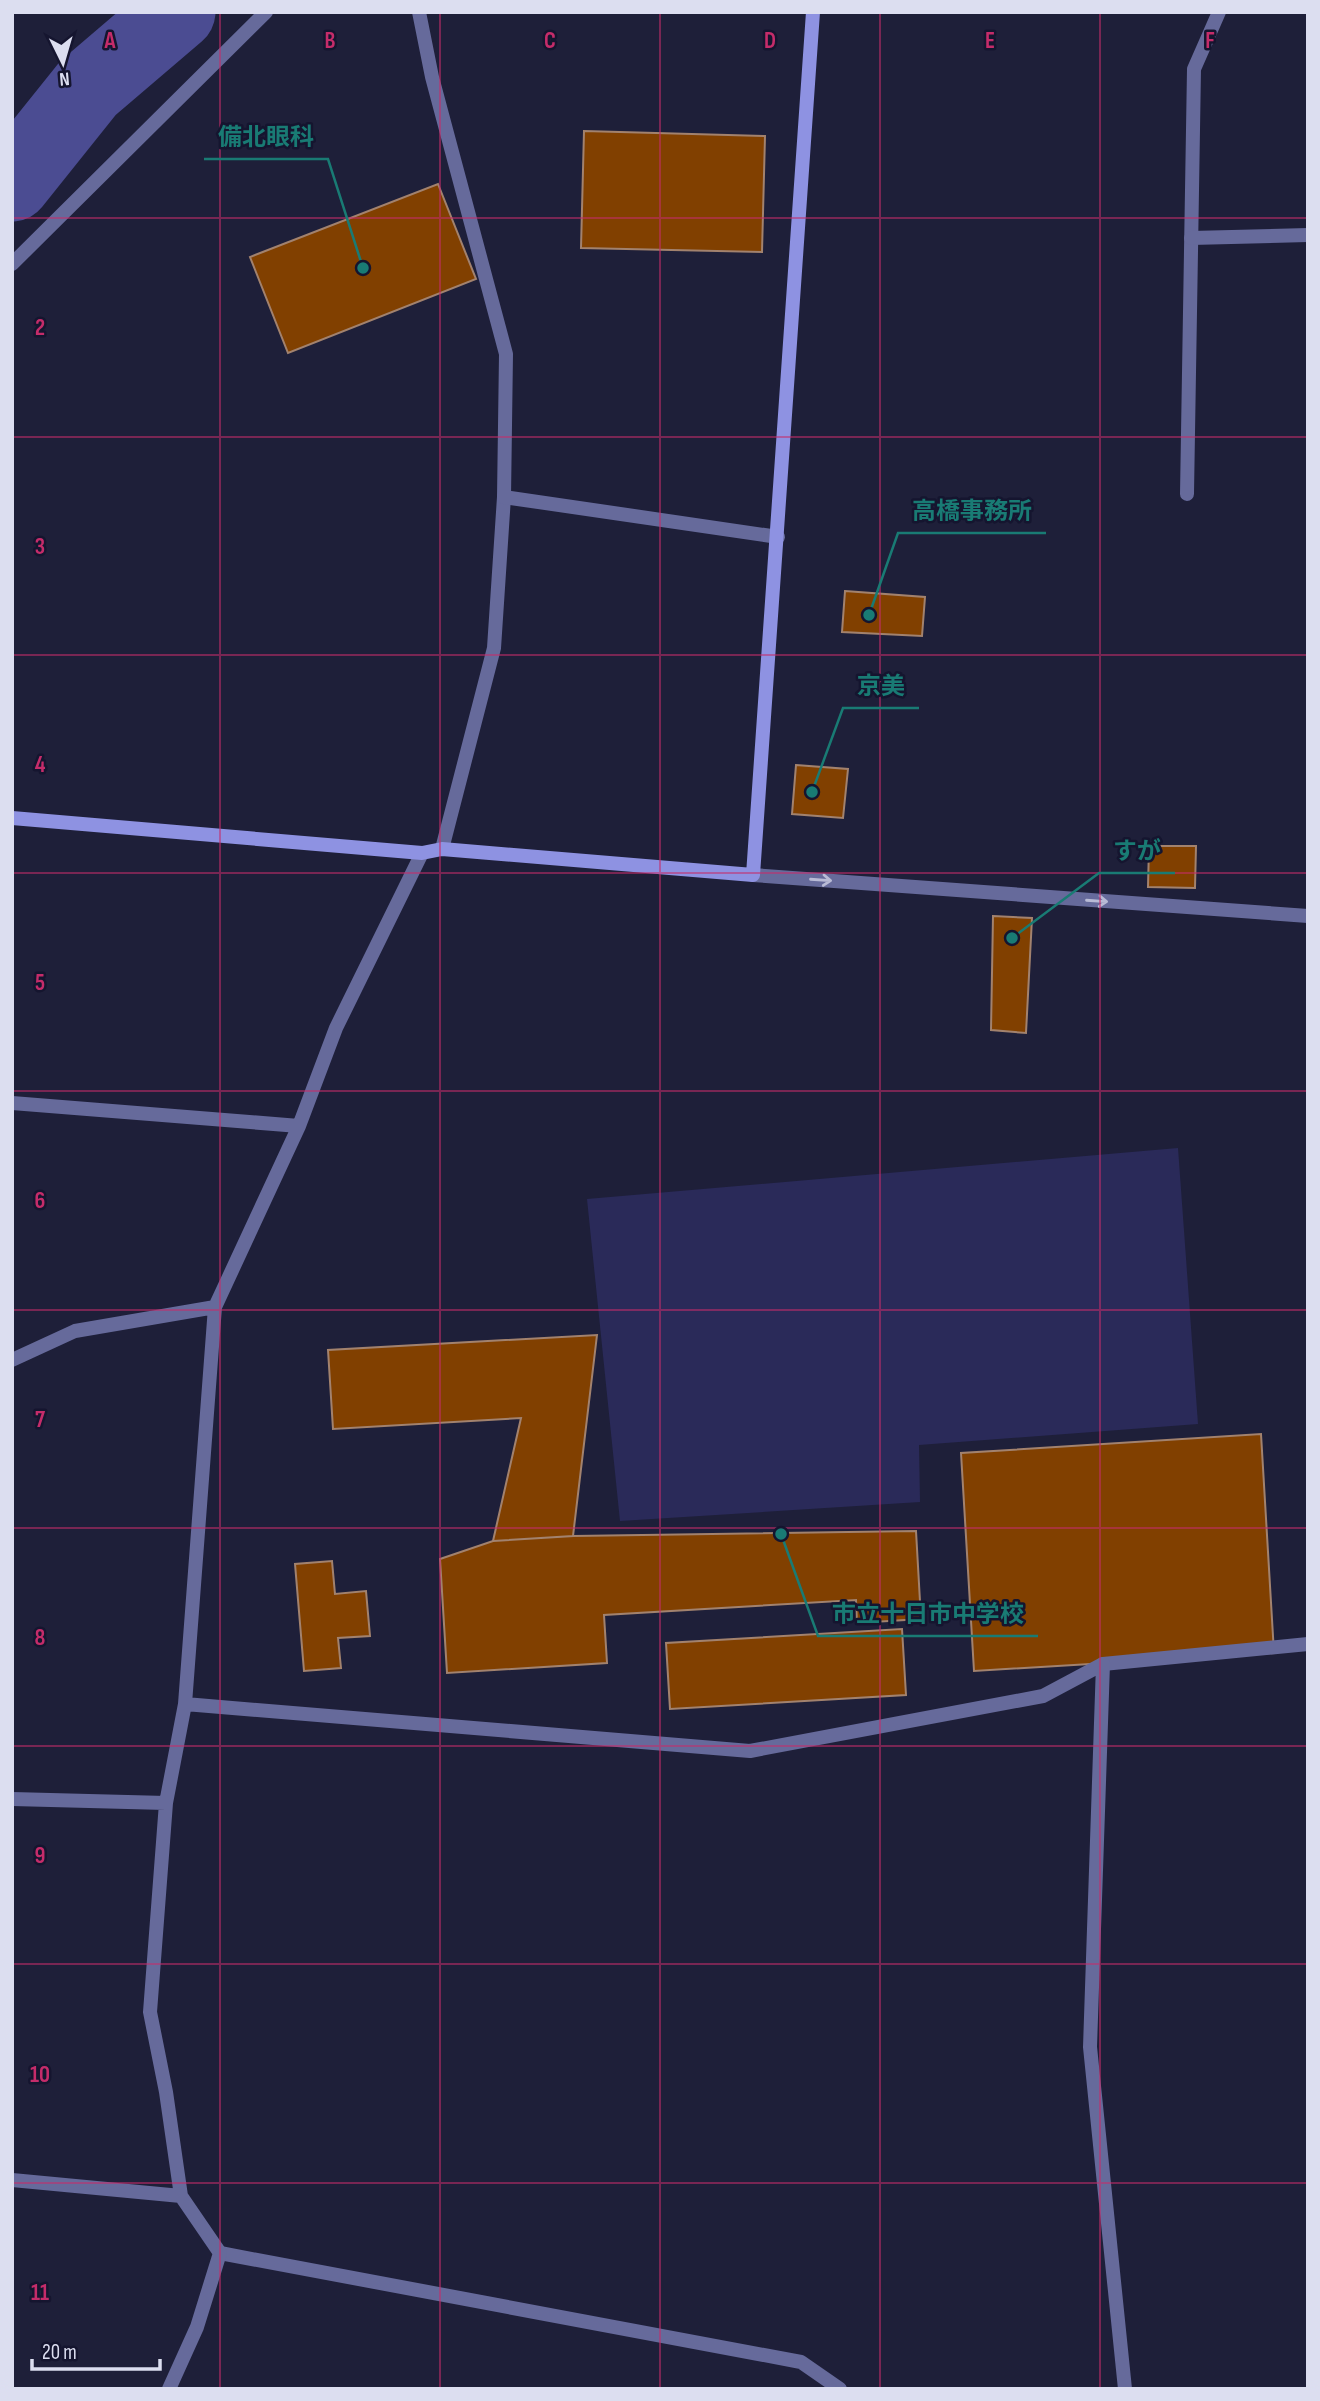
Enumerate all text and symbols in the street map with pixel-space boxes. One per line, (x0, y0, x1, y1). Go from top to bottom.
text: A (104, 27, 117, 55)
text: B (325, 27, 336, 55)
text: C (544, 27, 556, 55)
text: D (764, 27, 776, 55)
text: E (985, 27, 995, 55)
text: F (1205, 27, 1215, 55)
north arrow (28, 28, 98, 98)
text: N (58, 67, 70, 90)
callout: 備北眼科 (204, 114, 328, 159)
text: 備北眼科 (218, 123, 314, 152)
text: 2 (35, 314, 45, 342)
callout: 高橋事務所 (898, 488, 1046, 533)
text: 高橋事務所 (912, 497, 1032, 526)
text: 3 (35, 533, 45, 561)
callout: 京美 (843, 663, 919, 708)
text: 京美 (857, 672, 905, 701)
text: 4 (35, 751, 46, 779)
callout: すが (1099, 828, 1175, 873)
text: すが (1113, 837, 1161, 866)
one-way arrow (809, 874, 832, 887)
one-way arrow (1085, 894, 1108, 907)
text: 5 (35, 969, 45, 997)
text: 6 (35, 1187, 45, 1215)
text: 7 (35, 1406, 45, 1434)
callout: 市立十日市中学校 (818, 1591, 1038, 1636)
text: 市立十日市中学校 (832, 1600, 1024, 1629)
text: 8 (35, 1624, 46, 1652)
text: 9 (35, 1842, 45, 1870)
text: 10 (30, 2061, 50, 2089)
text: 11 (31, 2279, 49, 2307)
scale bar (32, 2328, 159, 2372)
text: 20 m (42, 2340, 77, 2365)

